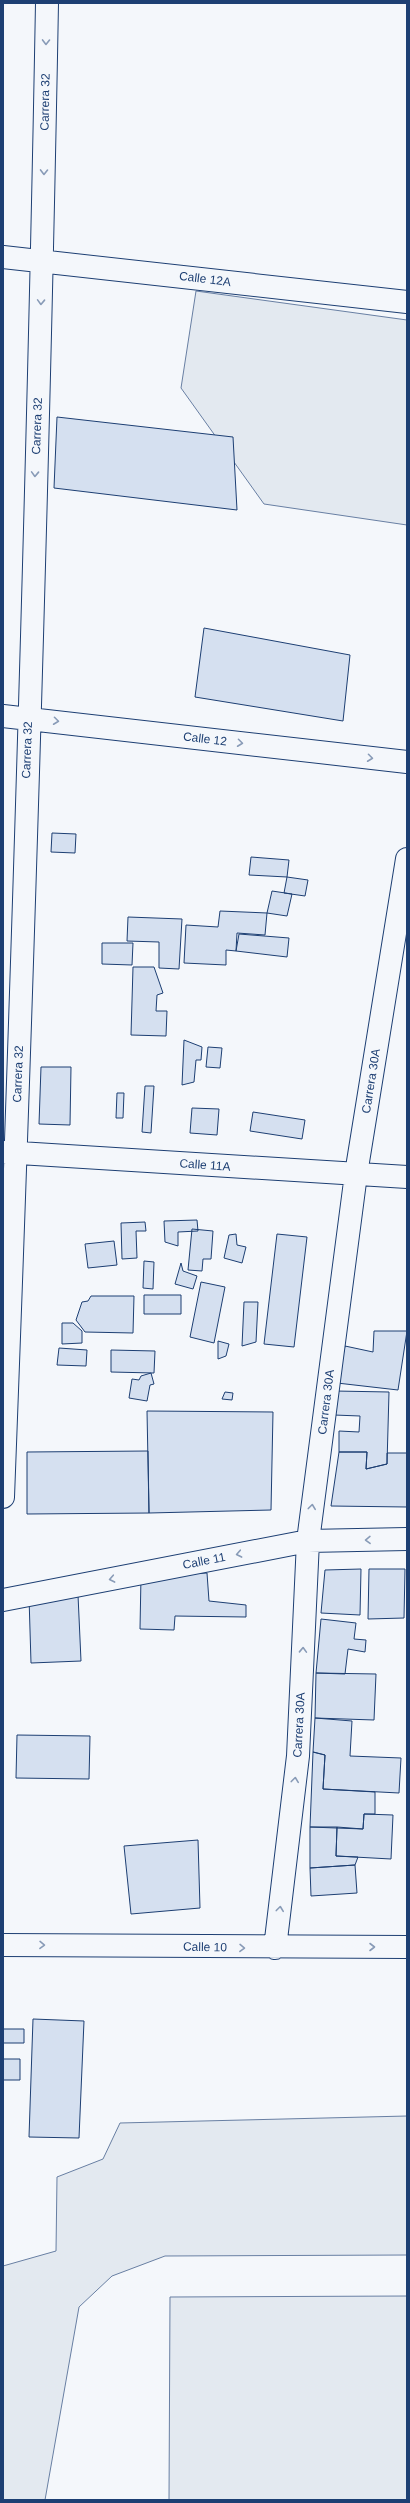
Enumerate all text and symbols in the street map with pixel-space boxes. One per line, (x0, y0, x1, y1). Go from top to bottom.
one-way arrow (42, 39, 50, 45)
street label: Carrera 32 (38, 73, 53, 131)
one-way arrow (40, 169, 48, 175)
street label: Calle 12A (178, 269, 232, 289)
one-way arrow (36, 299, 45, 305)
street label: Carrera 32 (29, 397, 45, 455)
one-way arrow (31, 471, 40, 477)
one-way arrow (53, 716, 59, 725)
street label: Carrera 32 (19, 721, 35, 779)
street label: Calle 12 (182, 729, 228, 749)
one-way arrow (237, 738, 244, 747)
one-way arrow (367, 753, 373, 762)
street label: Carrera 32 (10, 1045, 26, 1103)
street label: Carrera 30A (359, 1048, 383, 1114)
street label: Calle 11A (179, 1156, 231, 1174)
street label: Carrera 30A (315, 1369, 337, 1435)
one-way arrow (307, 1504, 316, 1510)
one-way arrow (365, 1536, 371, 1544)
street label: Calle 11 (181, 1550, 227, 1572)
one-way arrow (236, 1550, 242, 1558)
one-way arrow (108, 1574, 115, 1583)
one-way arrow (299, 1647, 307, 1653)
street label: Carrera 30A (290, 1692, 308, 1758)
one-way arrow (290, 1777, 299, 1783)
one-way arrow (275, 1906, 284, 1912)
street label: Calle 10 (183, 1940, 227, 1954)
one-way arrow (39, 1941, 45, 1949)
one-way arrow (239, 1943, 245, 1952)
one-way arrow (369, 1943, 375, 1952)

